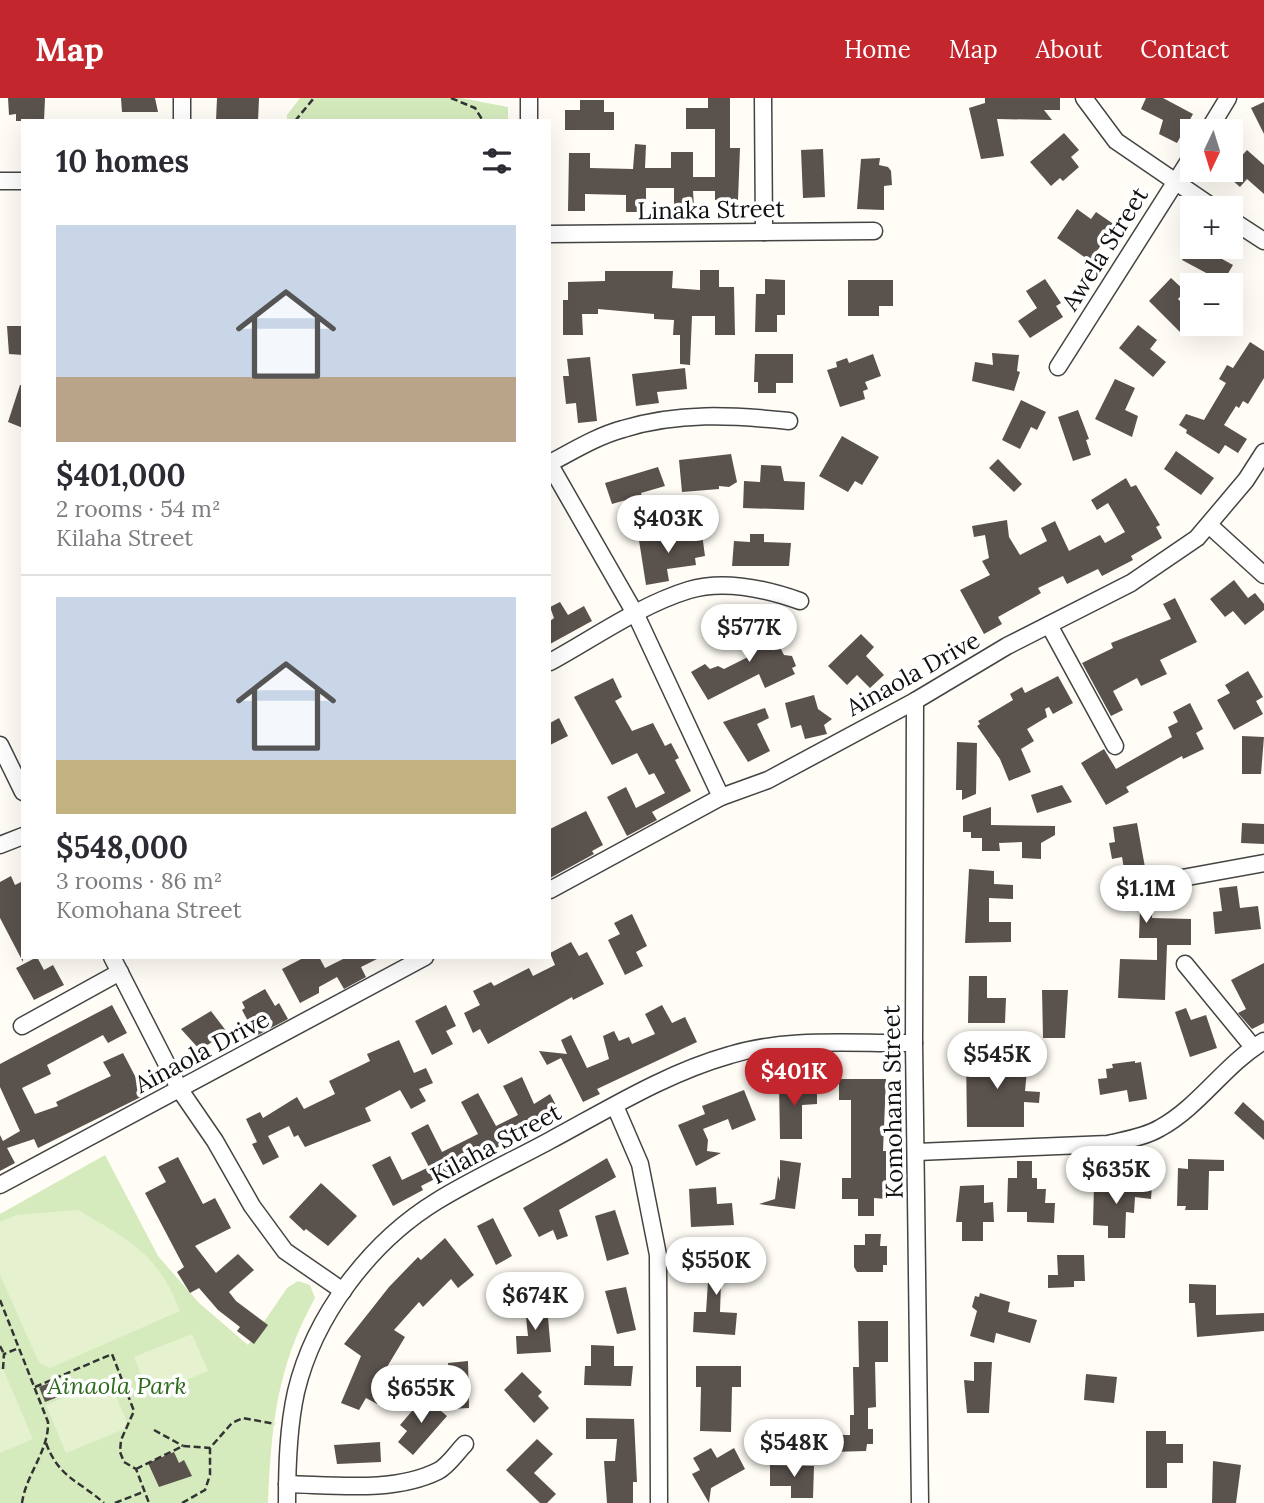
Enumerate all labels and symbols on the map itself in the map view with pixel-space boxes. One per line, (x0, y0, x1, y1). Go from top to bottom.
north arrow (1180, 119, 1242, 182)
street label: Awela Street (1054, 181, 1155, 317)
street label: Linaka Street (637, 193, 786, 226)
pin: $403K (619, 496, 717, 555)
pin: $577K (700, 604, 798, 664)
street label: Ainaola Drive (840, 624, 985, 723)
pin: $1.1M (1097, 866, 1195, 925)
street label: Ainaola Drive (128, 1003, 274, 1100)
street label: Komohana Street (875, 1004, 910, 1199)
pin: $545K (948, 1032, 1046, 1091)
pin: $401K (745, 1048, 843, 1108)
street label: Kilaha Street (425, 1096, 567, 1191)
pin: $635K (1067, 1146, 1165, 1206)
pin: $550K (667, 1238, 765, 1297)
pin: $674K (486, 1272, 584, 1332)
pin: $655K (372, 1366, 470, 1425)
park label: Ainaola Park (46, 1370, 187, 1401)
pin: $548K (745, 1420, 843, 1479)

